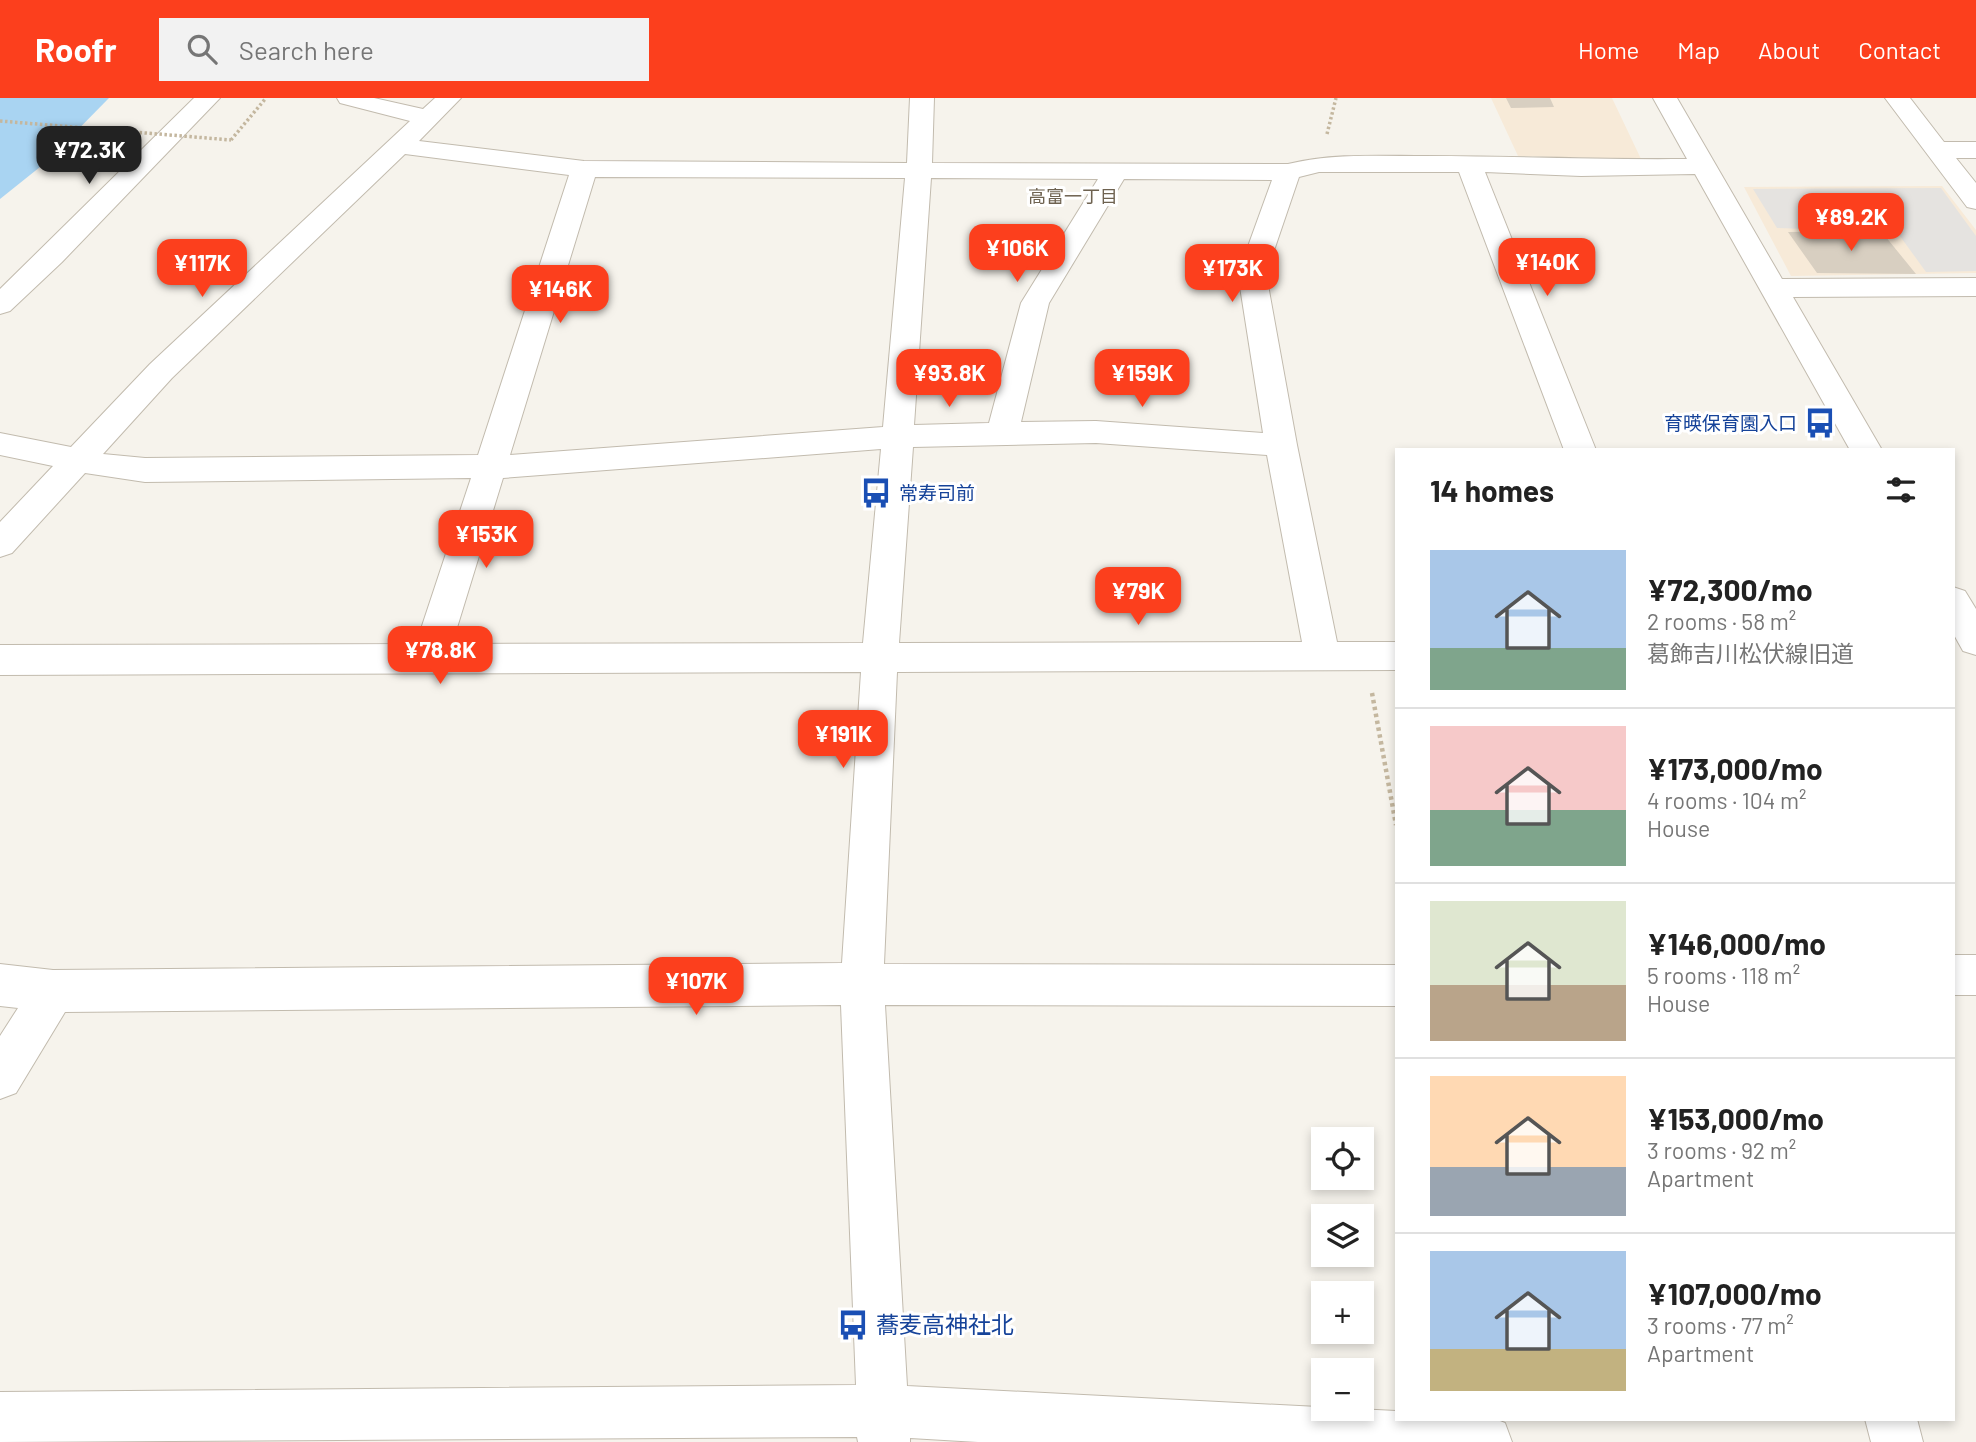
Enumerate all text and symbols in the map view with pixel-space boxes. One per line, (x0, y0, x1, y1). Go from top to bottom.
search box (159, 18, 649, 81)
text: Roofr (35, 29, 117, 69)
icon: search (183, 30, 221, 68)
text: Search here (239, 34, 374, 65)
text: Home (1578, 35, 1639, 64)
text: Map (1677, 35, 1720, 64)
text: About (1758, 35, 1820, 64)
text: Contact (1858, 35, 1941, 64)
pin: ¥72.3K (32, 126, 146, 186)
text: ¥72.3K (52, 135, 126, 163)
district label: 高富一丁目 (1028, 185, 1118, 207)
pin: ¥89.2K (1794, 194, 1908, 253)
text: ¥89.2K (1814, 202, 1888, 230)
pin: ¥106K (968, 225, 1066, 284)
text: ¥106K (985, 233, 1049, 261)
pin: ¥140K (1498, 238, 1596, 298)
pin: ¥117K (153, 240, 251, 299)
pin: ¥173K (1183, 244, 1281, 304)
text: ¥140K (1514, 247, 1580, 275)
text: ¥117K (173, 248, 231, 276)
text: ¥173K (1201, 253, 1263, 281)
pin: ¥146K (511, 266, 609, 325)
text: ¥146K (528, 274, 592, 302)
pin: ¥93.8K (892, 350, 1006, 409)
pin: ¥159K (1093, 350, 1191, 409)
text: ¥93.8K (912, 358, 986, 386)
text: ¥159K (1111, 358, 1173, 386)
bus stop icon: 育暎保育園入口 (1803, 406, 1837, 440)
place label: 育暎保育園入口 (1664, 411, 1797, 434)
icon: filters (1882, 471, 1920, 509)
text: 14 homes (1430, 472, 1554, 508)
bus stop icon: 常寿司前 (859, 476, 893, 510)
place label: 常寿司前 (899, 481, 975, 504)
pin: ¥153K (437, 510, 535, 570)
text: ¥153K (454, 519, 518, 547)
pin: ¥79K (1097, 568, 1179, 627)
text: ¥72,300/mo (1647, 571, 1813, 607)
text: ¥79K (1111, 576, 1165, 604)
icon: home (1486, 578, 1570, 662)
text: 2 rooms · 58 m² (1647, 607, 1796, 635)
pin: ¥78.8K (383, 626, 497, 686)
text: ¥78.8K (404, 635, 476, 663)
text: 葛飾吉川松伏線旧道 (1647, 639, 1854, 667)
pin: ¥191K (794, 710, 892, 770)
text: ¥191K (814, 719, 872, 747)
text: ¥173,000/mo (1647, 750, 1823, 786)
icon: home (1486, 754, 1570, 838)
text: 4 rooms · 104 m² (1647, 786, 1807, 814)
text: House (1647, 814, 1710, 842)
text: ¥146,000/mo (1647, 925, 1826, 961)
icon: home (1486, 929, 1570, 1013)
pin: ¥107K (647, 958, 745, 1017)
text: 5 rooms · 118 m² (1647, 961, 1800, 989)
text: ¥107K (665, 966, 727, 994)
text: House (1647, 989, 1710, 1017)
text: ¥153,000/mo (1647, 1100, 1824, 1136)
icon: home (1486, 1104, 1570, 1188)
map controls (1311, 1127, 1374, 1421)
button: locate (1311, 1127, 1374, 1190)
text: 3 rooms · 92 m² (1647, 1136, 1796, 1164)
text: Apartment (1647, 1164, 1754, 1192)
button: layers (1311, 1204, 1374, 1267)
text: ¥107,000/mo (1647, 1275, 1822, 1311)
icon: home (1486, 1279, 1570, 1363)
button: + (1311, 1281, 1374, 1344)
bus stop icon: 蕎麦高神社北 (836, 1308, 870, 1342)
place label: 蕎麦高神社北 (876, 1310, 1014, 1338)
text: 3 rooms · 77 m² (1647, 1311, 1794, 1339)
text: Apartment (1647, 1339, 1754, 1367)
button: − (1311, 1358, 1374, 1421)

